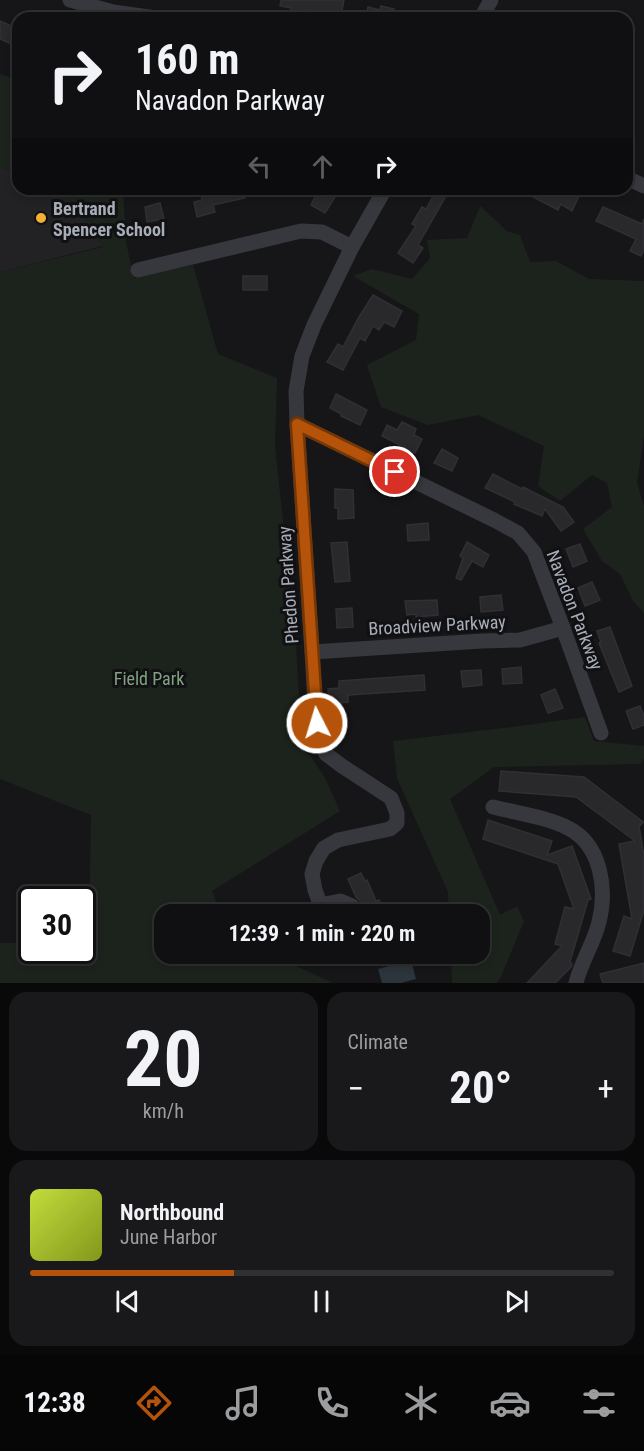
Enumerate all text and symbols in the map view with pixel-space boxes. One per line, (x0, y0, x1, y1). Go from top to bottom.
text: 160 m (135, 35, 240, 84)
icon: right (36, 36, 114, 114)
text: Navadon Parkway (135, 85, 325, 117)
icon: left (243, 150, 276, 183)
icon: ahead (306, 150, 339, 183)
icon: right (369, 150, 402, 183)
place label: Bertrand Spencer School (53, 198, 165, 240)
marker: Bertrand Spencer School (34, 211, 48, 225)
pin (369, 446, 420, 497)
icon: arrive (378, 455, 411, 488)
street label: Phedon Parkway (273, 525, 303, 644)
street label: Navadon Parkway (543, 547, 608, 673)
street label: Broadview Parkway (368, 611, 507, 639)
park label: Field Park (114, 668, 184, 689)
position arrow (285, 691, 349, 755)
speed limit sign: 30 (18, 886, 96, 964)
text: 12:39 · 1 min · 220 m (229, 921, 415, 946)
text: 20 (124, 1014, 203, 1105)
text: Climate (348, 1030, 408, 1054)
text: 20° (449, 1061, 512, 1114)
text: − (348, 1069, 364, 1108)
text: + (598, 1069, 614, 1108)
text: km/h (143, 1099, 184, 1123)
text: Northbound (120, 1200, 224, 1225)
text: June Harbor (120, 1225, 217, 1249)
icon: previous (111, 1285, 144, 1318)
icon: pause (305, 1285, 338, 1318)
icon: next (500, 1285, 533, 1318)
icon: directions (133, 1382, 175, 1424)
icon: music (222, 1382, 264, 1424)
icon: phone (311, 1382, 353, 1424)
icon: climate (400, 1382, 442, 1424)
icon: car (489, 1382, 531, 1424)
icon: filters (578, 1382, 620, 1424)
text: 12:38 (24, 1387, 86, 1419)

